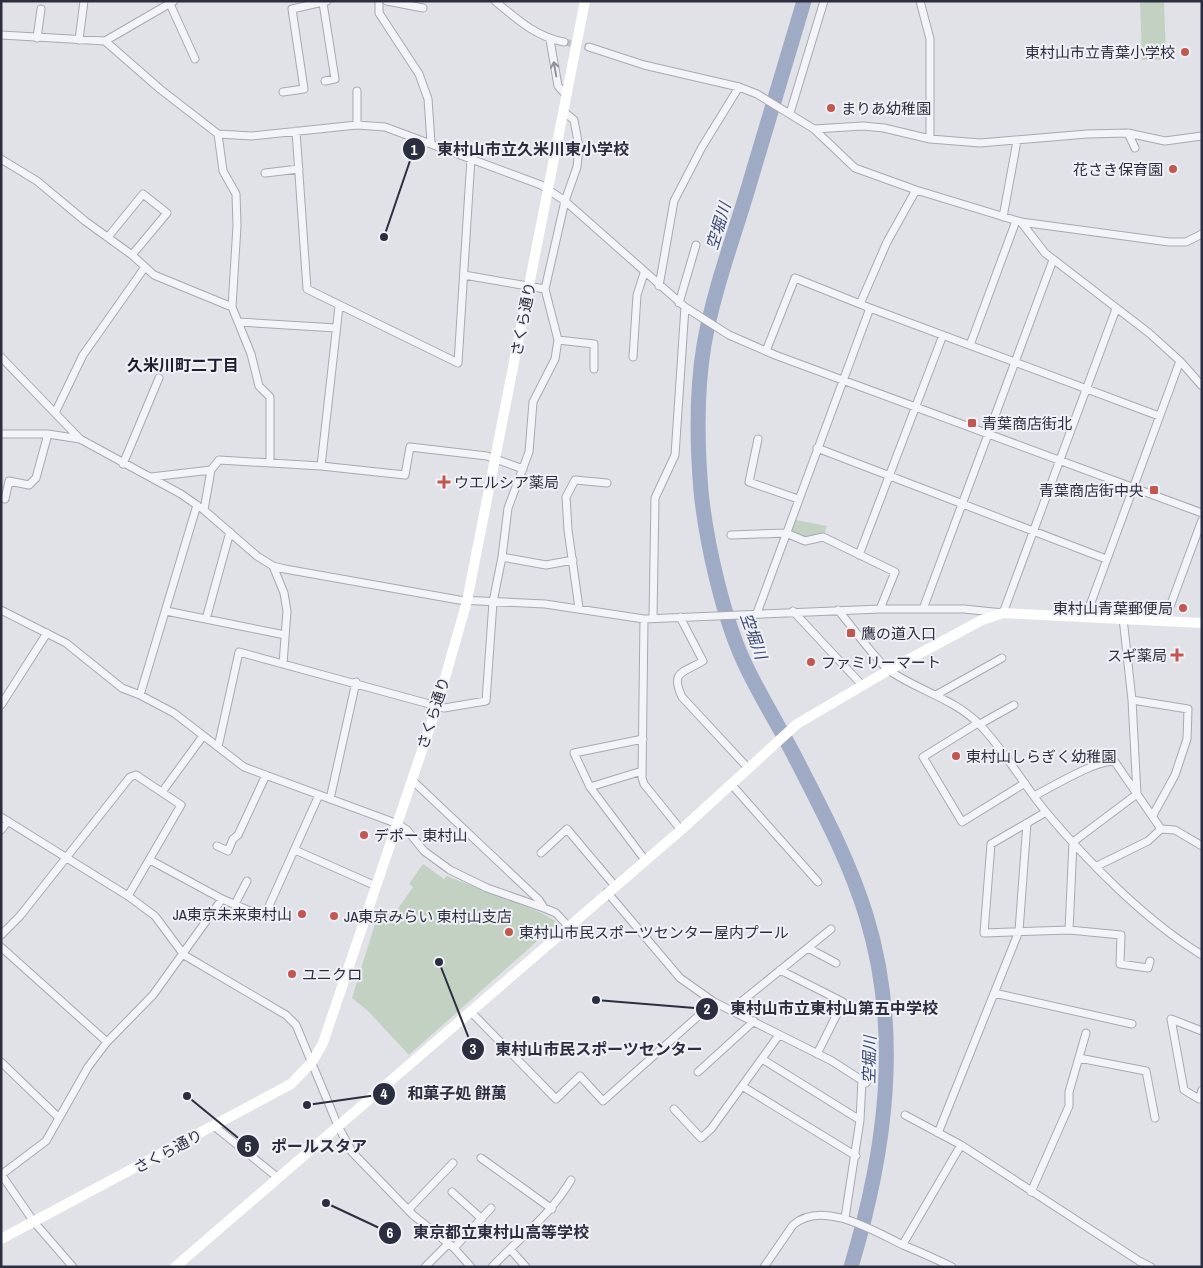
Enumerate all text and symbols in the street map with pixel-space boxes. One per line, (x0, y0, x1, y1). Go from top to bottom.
place label: 東村山市立青葉小学校 (1025, 42, 1175, 63)
marker: 東村山市立青葉小学校 (1179, 46, 1191, 58)
one-way arrow (550, 61, 559, 77)
place label: まりあ幼稚園 (841, 98, 931, 119)
marker: まりあ幼稚園 (825, 102, 837, 114)
callout: 東村山市立久米川東小学校 (402, 134, 639, 165)
text: 東村山市立久米川東小学校 (437, 138, 629, 160)
text: 1 (411, 139, 418, 160)
place label: 花さき保育園 (1073, 159, 1163, 180)
marker: 花さき保育園 (1167, 163, 1179, 175)
water label: 空堀川 (700, 198, 736, 252)
street label: さくら通り (506, 280, 540, 358)
district label: 久米川町二丁目 (127, 354, 239, 376)
place label: 青葉商店街北 (982, 413, 1072, 434)
marker: 青葉商店街北 (966, 417, 978, 429)
place label: ウエルシア薬局 (454, 472, 559, 493)
marker: ウエルシア薬局 (438, 476, 450, 488)
place label: 青葉商店街中央 (1039, 480, 1144, 501)
marker: 青葉商店街中央 (1148, 484, 1160, 496)
place label: 東村山青葉郵便局 (1053, 598, 1173, 619)
marker: 東村山青葉郵便局 (1177, 602, 1189, 614)
water label: 空堀川 (735, 610, 773, 664)
place label: 鷹の道入口 (861, 623, 936, 644)
marker: 鷹の道入口 (845, 627, 857, 639)
place label: スギ薬局 (1107, 645, 1167, 666)
marker: スギ薬局 (1171, 649, 1183, 661)
place label: ファミリーマート (821, 652, 941, 673)
marker: ファミリーマート (805, 656, 817, 668)
street label: さくら通り (411, 674, 455, 752)
place label: 東村山しらぎく幼稚園 (966, 746, 1116, 767)
marker: 東村山しらぎく幼稚園 (950, 750, 962, 762)
place label: デポー 東村山 (374, 825, 467, 846)
marker: デポー 東村山 (358, 829, 370, 841)
place label: JA東京未来東村山 (173, 904, 292, 925)
place label: JA東京みらい 東村山支店 (344, 906, 512, 927)
marker: JA東京未来東村山 (296, 908, 308, 920)
marker: JA東京みらい 東村山支店 (328, 910, 340, 922)
place label: 東村山市民スポーツセンター屋内プール (519, 922, 789, 943)
marker: 東村山市民スポーツセンター屋内プール (503, 926, 515, 938)
place label: ユニクロ (302, 964, 362, 985)
marker: ユニクロ (286, 968, 298, 980)
callout: 東村山市立東村山第五中学校 (695, 993, 948, 1024)
text: 東村山市立東村山第五中学校 (730, 997, 938, 1019)
text: 2 (704, 998, 711, 1019)
callout: 東村山市民スポーツセンター (460, 1034, 713, 1065)
water label: 空堀川 (858, 1034, 880, 1084)
text: 3 (470, 1038, 477, 1059)
text: 東村山市民スポーツセンター (495, 1038, 703, 1060)
callout: 和菓子処 餅萬 (372, 1078, 517, 1109)
text: 和菓子処 餅萬 (407, 1082, 507, 1104)
text: 4 (381, 1083, 388, 1104)
street label: さくら通り (130, 1124, 206, 1178)
callout: ポールスタア (236, 1131, 377, 1162)
text: ポールスタア (271, 1135, 367, 1157)
text: 5 (245, 1136, 252, 1157)
callout: 東京都立東村山高等学校 (378, 1217, 599, 1248)
text: 東京都立東村山高等学校 (413, 1221, 589, 1243)
text: 6 (387, 1222, 394, 1243)

